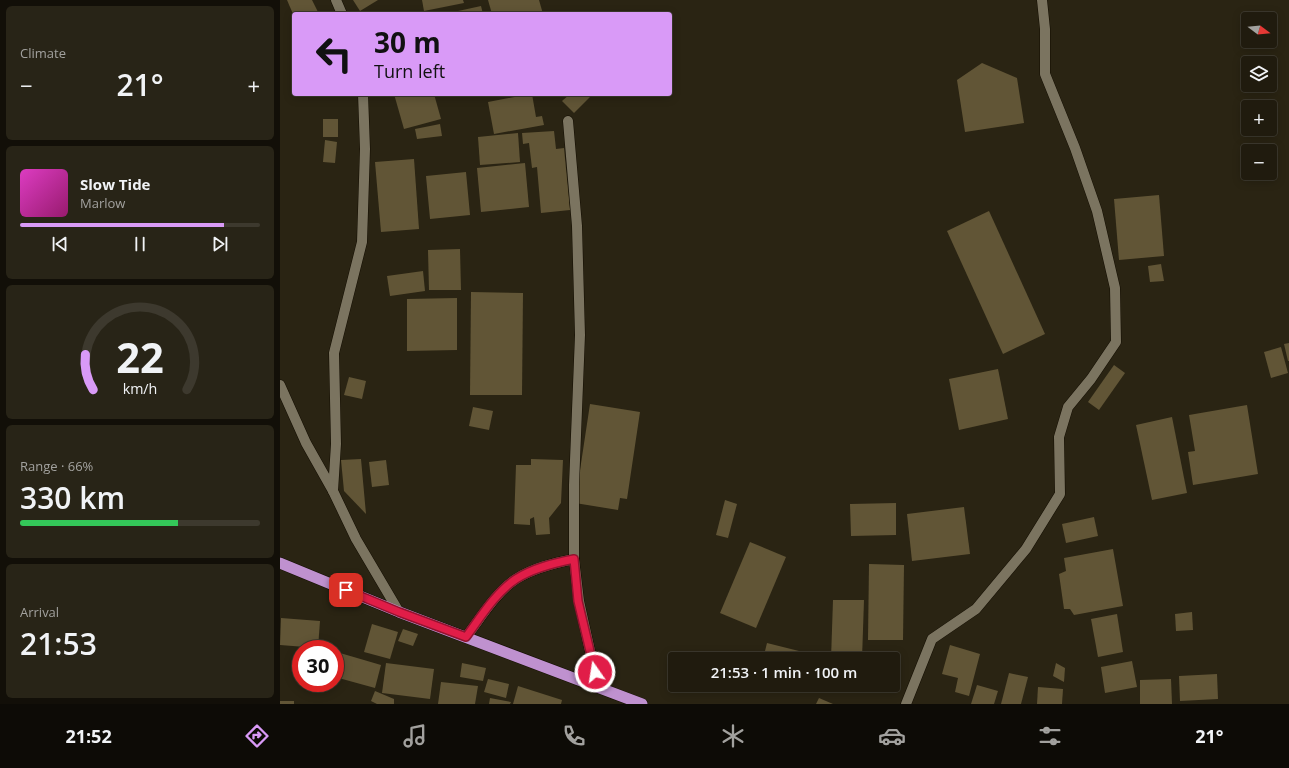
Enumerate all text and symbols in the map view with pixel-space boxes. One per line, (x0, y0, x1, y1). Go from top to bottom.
north arrow (1241, 12, 1277, 48)
map controls (1241, 12, 1277, 180)
text: 30 m (374, 23, 441, 61)
icon: left (308, 28, 360, 80)
text: Climate (20, 44, 66, 62)
button: layers (1241, 56, 1277, 92)
text: Turn left (374, 59, 445, 83)
text: 21° (116, 64, 164, 105)
text: − (20, 70, 33, 100)
text: + (247, 70, 260, 100)
button: + (1241, 100, 1277, 136)
button: − (1241, 144, 1277, 180)
text: Slow Tide (80, 174, 150, 194)
text: Marlow (80, 194, 125, 212)
icon: previous (49, 233, 71, 255)
icon: pause (129, 233, 151, 255)
icon: next (209, 233, 231, 255)
text: 22 (116, 329, 164, 385)
text: km/h (123, 379, 157, 398)
text: Range · 66% (20, 457, 93, 475)
text: 330 km (20, 477, 125, 518)
pin (329, 573, 363, 607)
icon: arrive (335, 579, 357, 601)
text: Arrival (20, 603, 59, 621)
text: 21:53 (20, 623, 97, 664)
speed limit sign: 30 (292, 640, 344, 692)
position arrow (574, 651, 616, 693)
text: 21:53 · 1 min · 100 m (711, 662, 857, 682)
icon: directions (243, 722, 271, 750)
icon: music (401, 722, 429, 750)
icon: phone (560, 722, 588, 750)
icon: climate (719, 722, 747, 750)
icon: car (878, 722, 906, 750)
icon: filters (1036, 722, 1064, 750)
text: 21:52 (65, 724, 112, 748)
text: 21° (1195, 724, 1224, 748)

